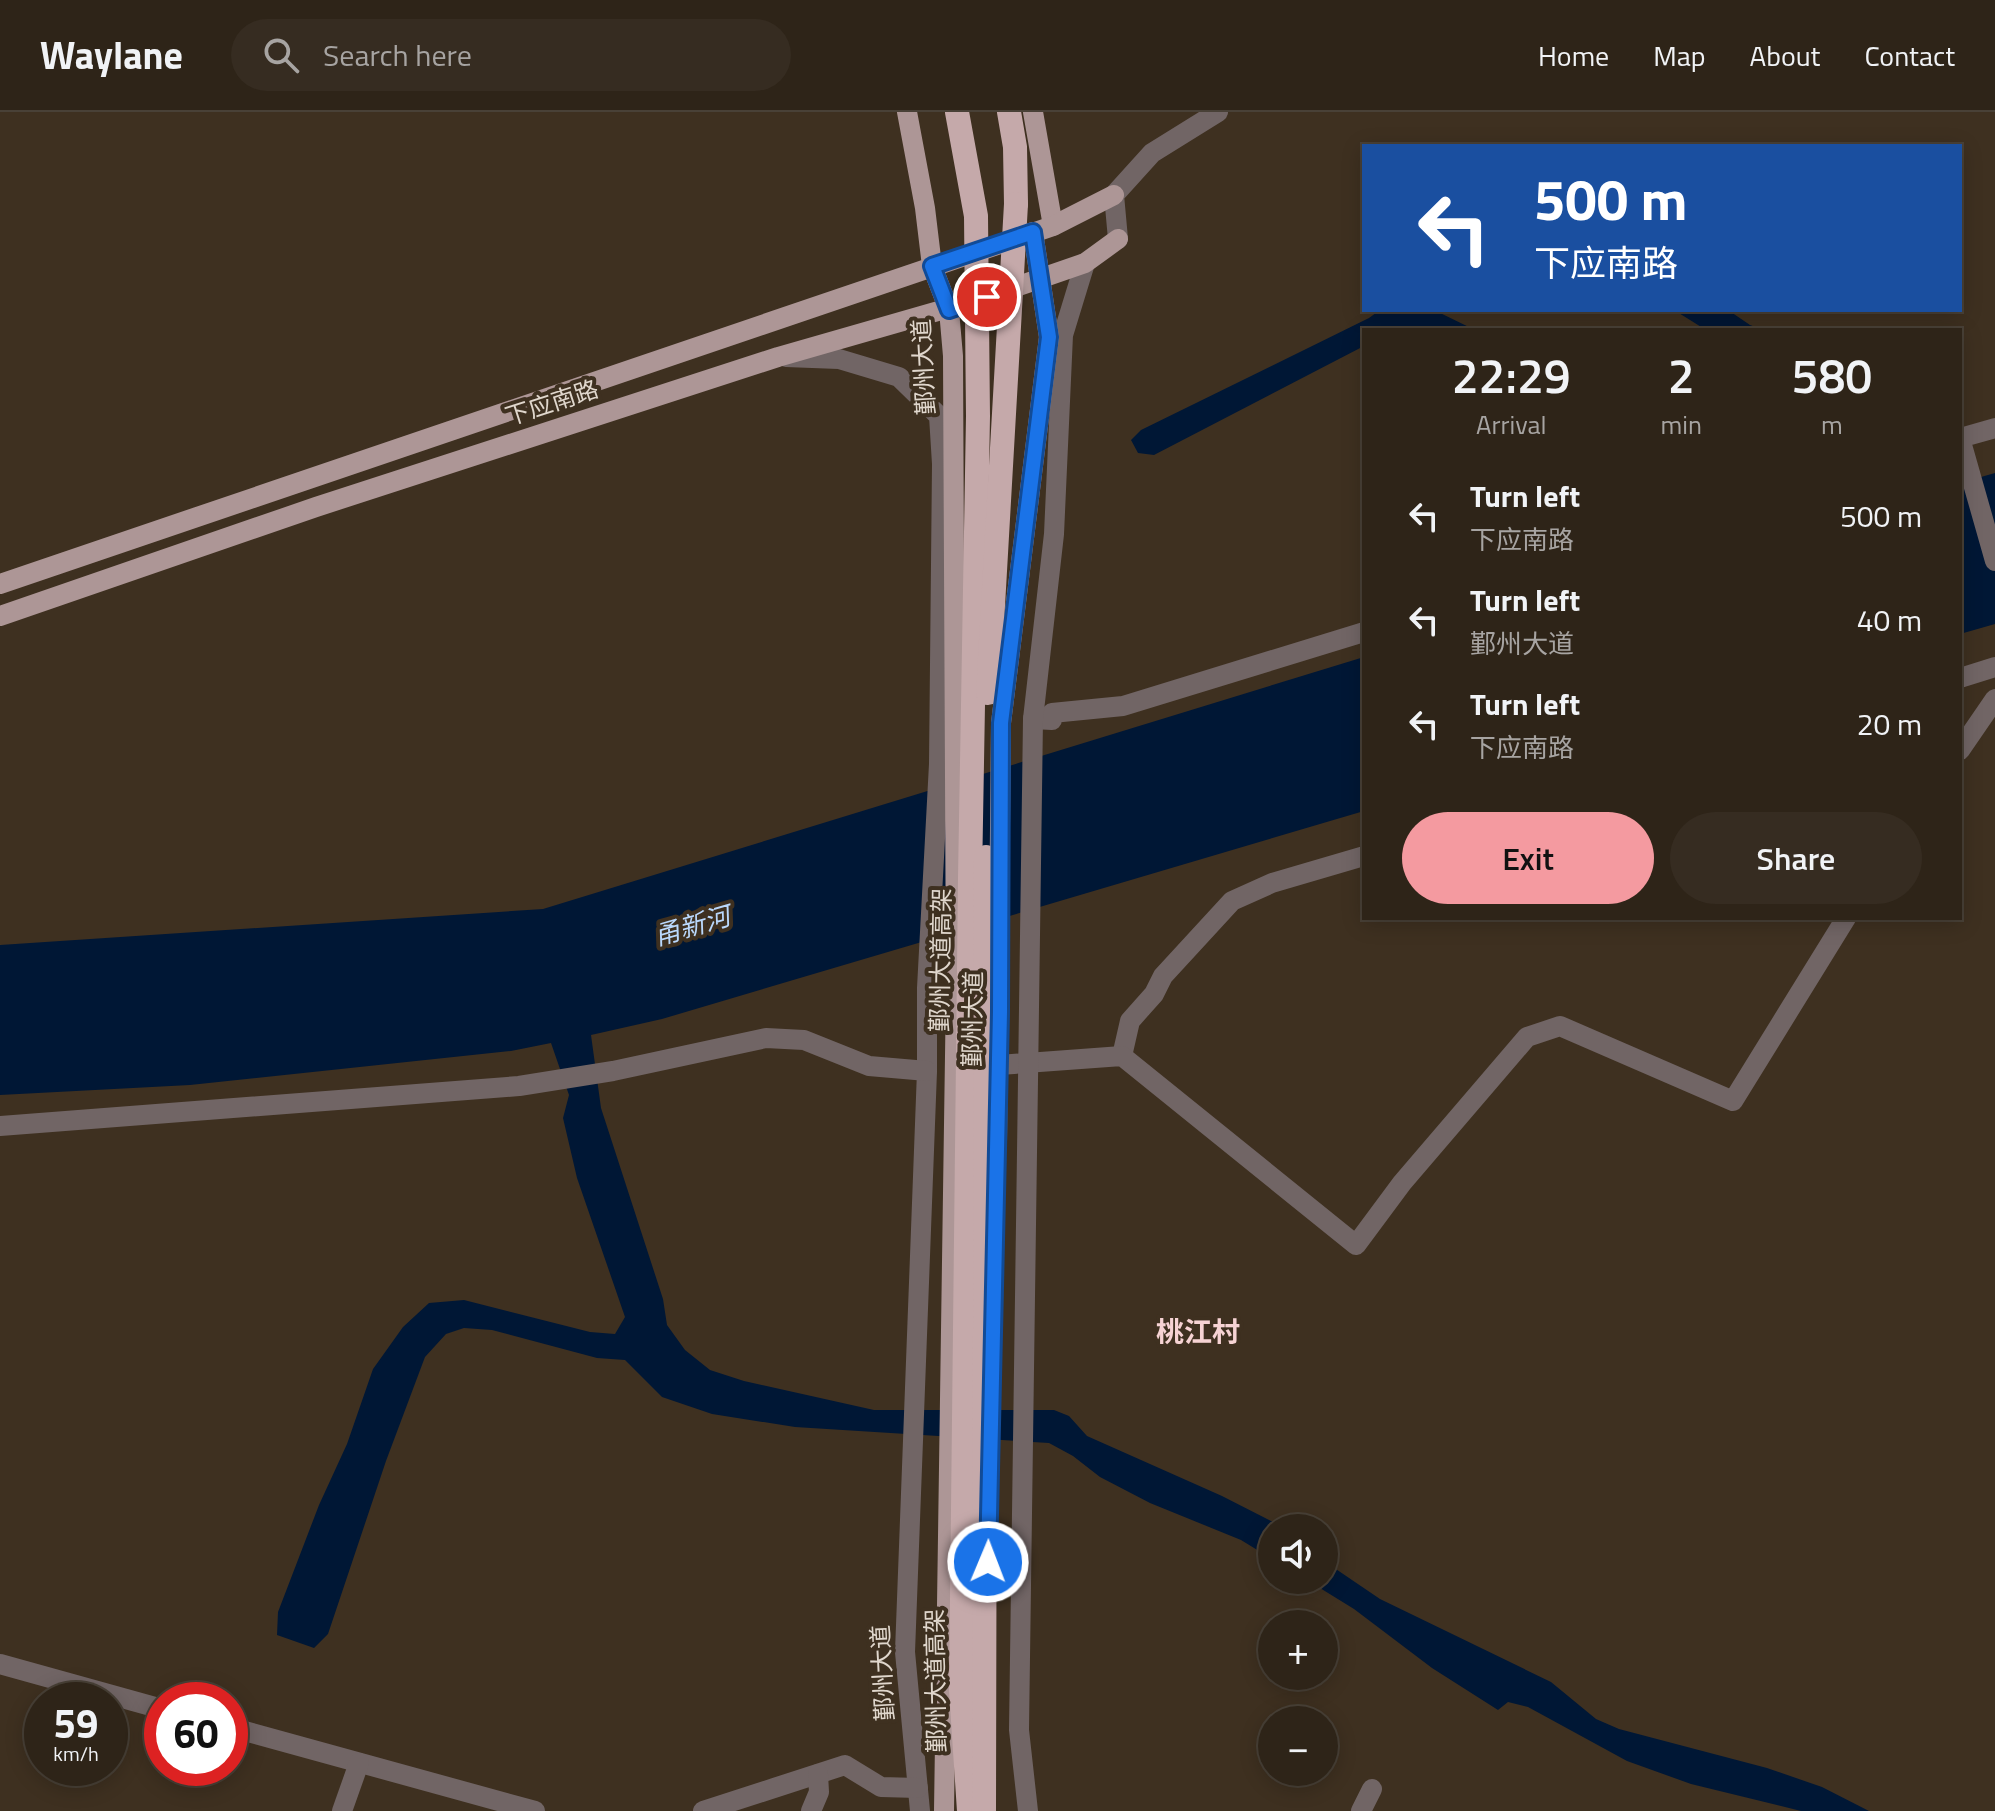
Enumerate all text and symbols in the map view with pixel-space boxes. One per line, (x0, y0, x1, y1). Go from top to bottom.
search box (231, 19, 791, 91)
text: Waylane (40, 26, 183, 84)
text: Search here (323, 32, 472, 78)
icon: search (259, 33, 303, 77)
text: Home (1538, 34, 1609, 77)
text: Map (1653, 34, 1706, 77)
text: About (1750, 34, 1820, 77)
text: Contact (1864, 34, 1955, 77)
text: 500 m (1534, 157, 1687, 242)
icon: left (1402, 176, 1506, 280)
text: 下应南路 (1534, 235, 1678, 290)
pin (953, 263, 1021, 331)
icon: arrive (965, 275, 1009, 319)
street label: 鄞州大道 (903, 318, 943, 416)
text: 22:29 (1452, 339, 1571, 412)
text: 2 (1668, 339, 1695, 412)
text: 580 (1792, 339, 1872, 412)
street label: 下应南路 (500, 370, 603, 434)
text: Arrival (1476, 405, 1546, 444)
text: min (1660, 405, 1702, 444)
text: m (1821, 405, 1843, 444)
text: Turn left (1470, 473, 1580, 519)
text: 500 m (1840, 493, 1922, 539)
icon: left (1402, 494, 1446, 538)
text: 下应南路 (1470, 520, 1574, 559)
text: Turn left (1470, 577, 1580, 623)
text: 40 m (1857, 597, 1922, 643)
icon: left (1402, 598, 1446, 642)
text: 鄞州大道 (1470, 624, 1574, 663)
text: Turn left (1470, 681, 1580, 727)
text: 20 m (1857, 701, 1922, 747)
icon: left (1402, 702, 1446, 746)
text: 下应南路 (1470, 728, 1574, 767)
button: Exit (1402, 812, 1654, 904)
button: Share (1670, 812, 1922, 904)
street label: 鄞州大道高架 (921, 888, 959, 1032)
water label: 甬新河 (649, 895, 740, 955)
street label: 鄞州大道 (953, 971, 991, 1067)
district label: 桃江村 (1156, 1310, 1240, 1353)
map controls (1258, 1514, 1338, 1786)
button: sound (1258, 1514, 1338, 1594)
position arrow (946, 1520, 1030, 1604)
street label: 鄞州大道高架 (916, 1609, 954, 1753)
button: + (1258, 1610, 1338, 1690)
street label: 鄞州大道 (862, 1624, 902, 1722)
speed limit sign: 60 (144, 1682, 248, 1786)
text: 59 (54, 1693, 98, 1754)
button: − (1258, 1706, 1338, 1786)
text: km/h (53, 1738, 99, 1769)

